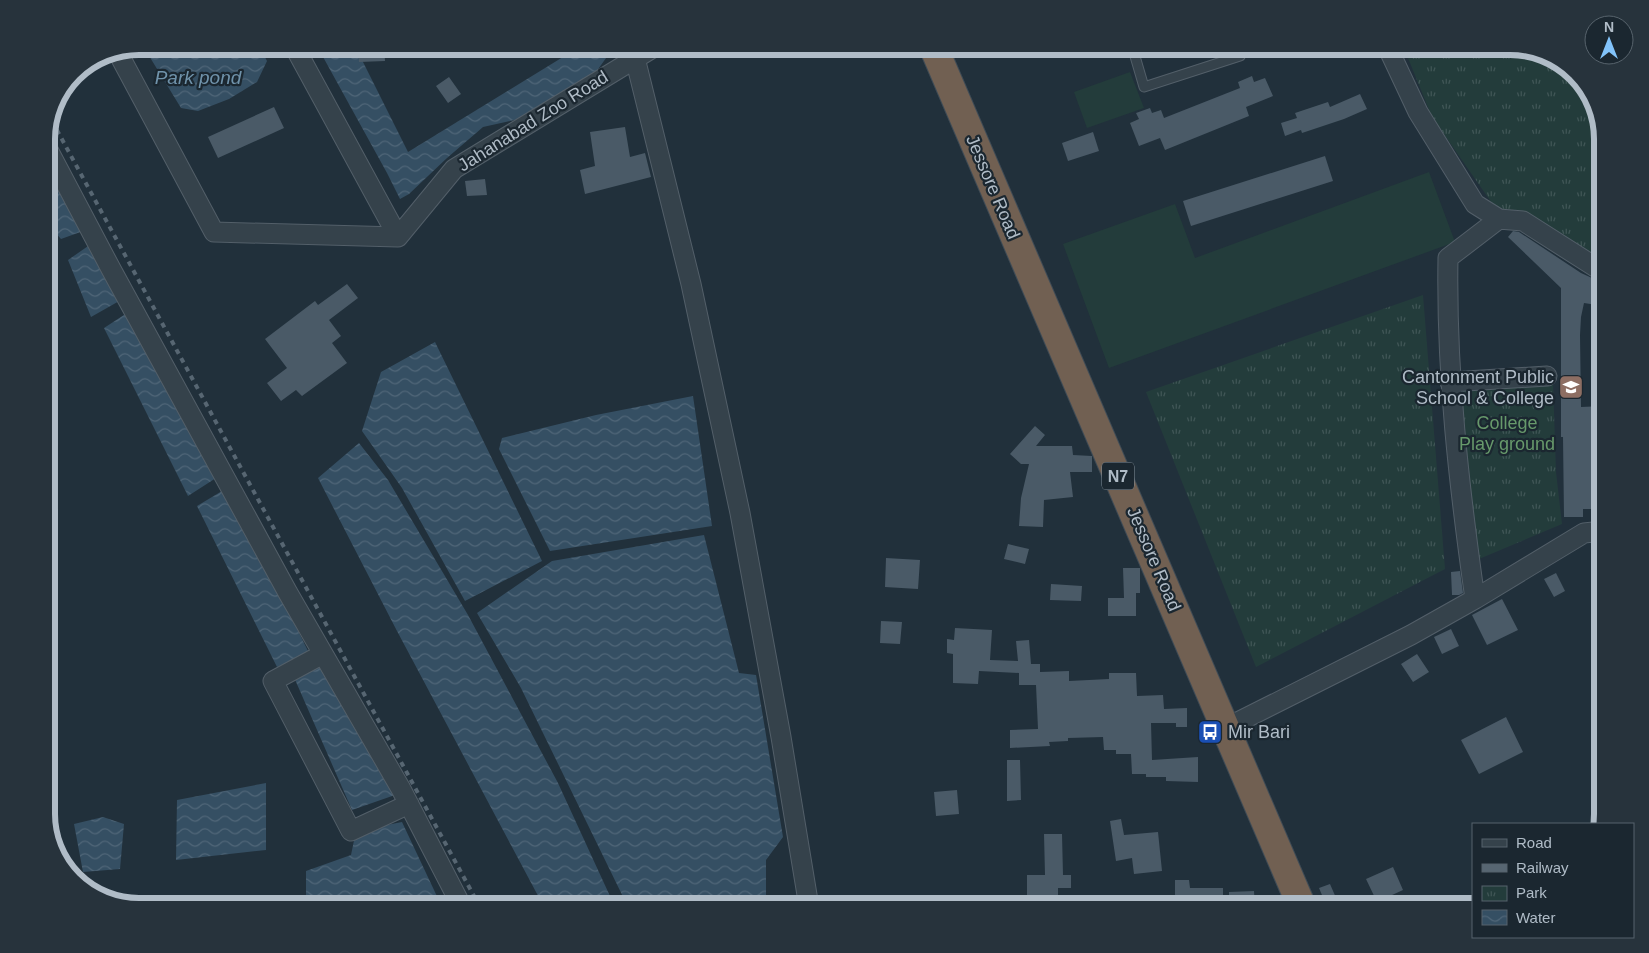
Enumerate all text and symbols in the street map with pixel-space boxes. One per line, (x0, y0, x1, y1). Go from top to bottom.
north arrow (1584, 15, 1634, 65)
text: N (1604, 19, 1614, 35)
water label: Park pond (155, 67, 243, 88)
street label: Jahanabad Zoo Road (454, 67, 612, 175)
street label: Jessore Road (962, 132, 1024, 242)
place label: Cantonment Public School & College (1402, 367, 1554, 408)
school or university icon: Cantonment Public School & College (1558, 374, 1584, 400)
park label: College Play ground (1459, 413, 1555, 454)
road number: N7 (1102, 462, 1134, 490)
street label: Jessore Road (1123, 504, 1185, 614)
bus stop icon: Mir Bari (1197, 719, 1223, 745)
place label: Mir Bari (1228, 722, 1290, 742)
legend (1472, 823, 1634, 938)
text: Road (1516, 834, 1552, 851)
text: Railway (1516, 859, 1569, 876)
text: Park (1516, 884, 1547, 901)
text: Water (1516, 909, 1555, 926)

